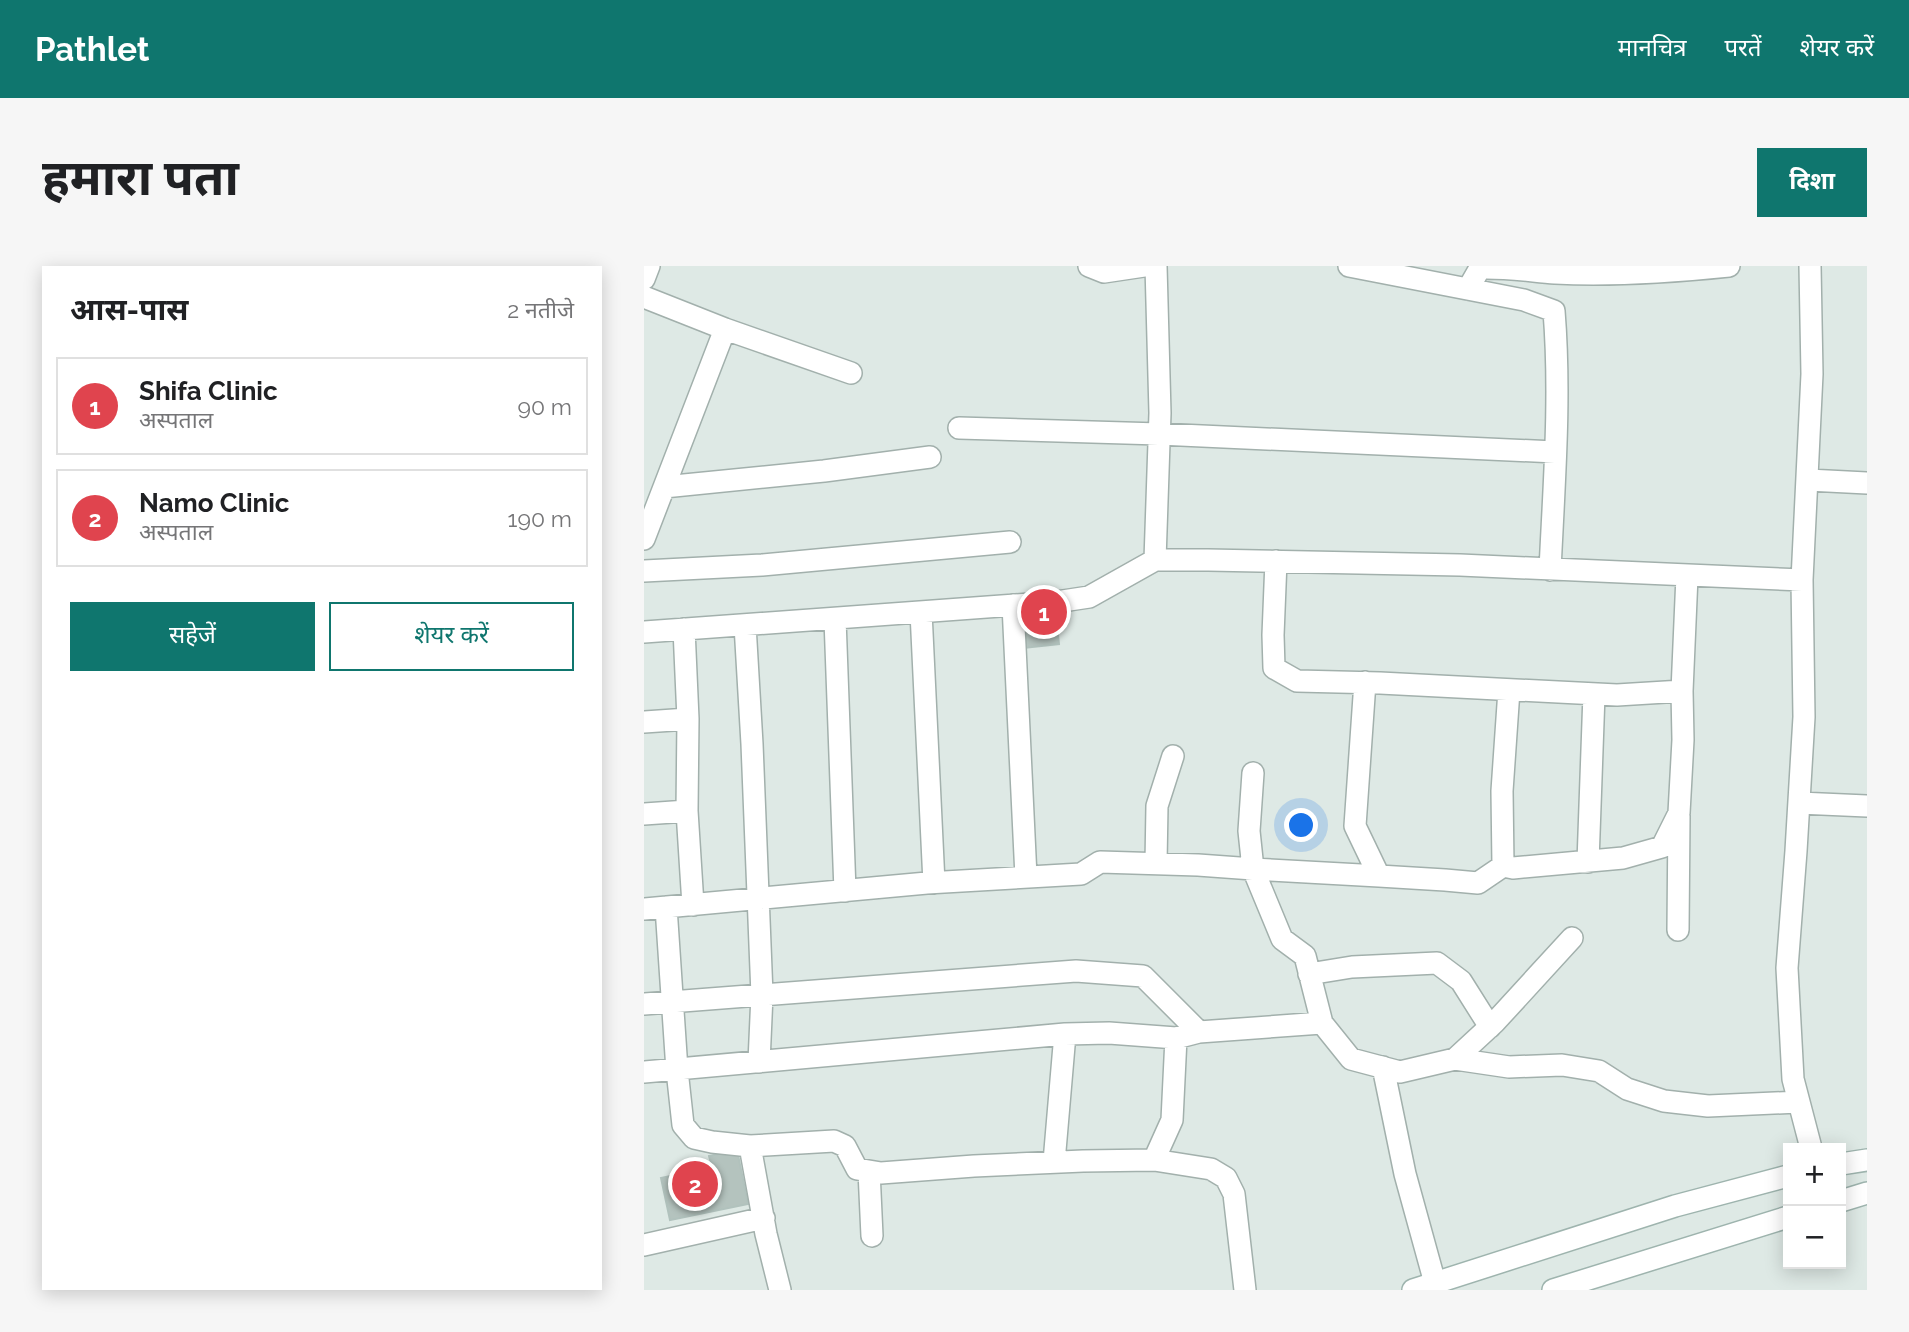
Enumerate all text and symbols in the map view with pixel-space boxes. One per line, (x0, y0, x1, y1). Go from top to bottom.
text: Pathlet (35, 30, 149, 69)
text: मानचित्र (1618, 33, 1686, 62)
text: परतें (1724, 33, 1762, 62)
text: शेयर करें (1800, 33, 1874, 62)
button: दिशा (1757, 148, 1867, 217)
text: हमारा पता (42, 149, 239, 206)
text: आस-पास (70, 292, 188, 327)
text: 2 नतीजे (507, 296, 574, 323)
text: Shifa Clinic (139, 376, 278, 406)
text: 1 (89, 393, 101, 420)
text: 90 m (517, 393, 572, 420)
text: अस्पताल (139, 406, 213, 433)
text: Namo Clinic (139, 488, 290, 518)
text: 2 (89, 505, 101, 532)
text: 190 m (508, 505, 572, 532)
text: अस्पताल (139, 518, 213, 545)
pin: 1 (1021, 586, 1067, 638)
button: सहेजें (70, 602, 315, 671)
button: शेयर करें (329, 602, 574, 671)
your location (1284, 808, 1318, 842)
map controls (1783, 1143, 1846, 1269)
button: + (1783, 1143, 1846, 1206)
pin: 2 (672, 1158, 718, 1210)
button: − (1783, 1206, 1846, 1269)

